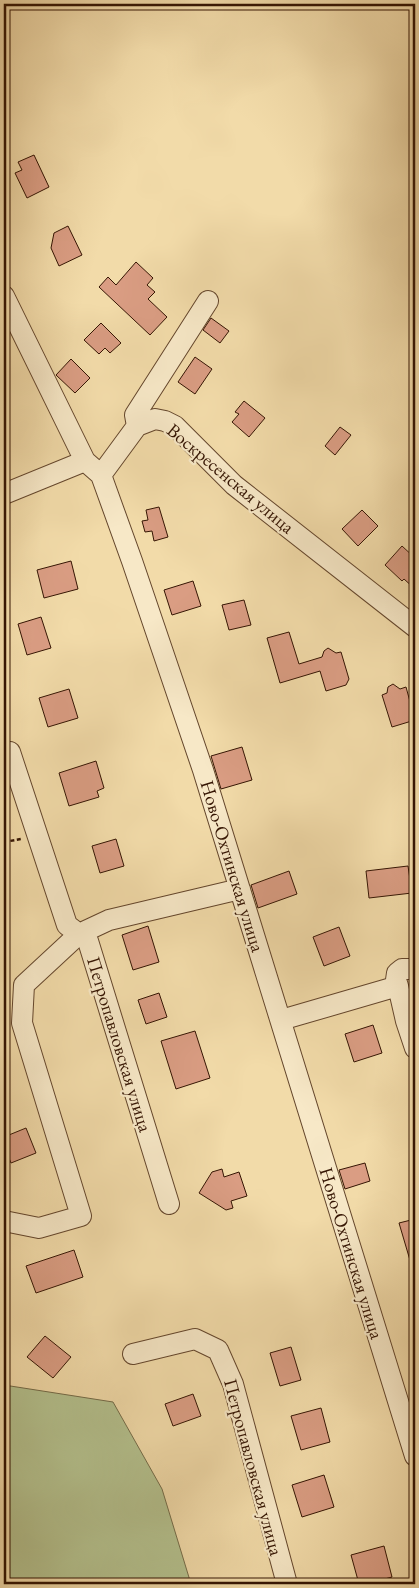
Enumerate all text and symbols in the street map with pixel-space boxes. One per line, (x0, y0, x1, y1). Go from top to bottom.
street label: Воскресенская улица (162, 418, 300, 539)
street label: Ново-Охтинская улица (194, 777, 271, 955)
street label: Петропавловская улица (81, 953, 158, 1135)
street label: Ново-Охтинская улица (313, 1164, 390, 1342)
street label: Петропавловская улица (218, 1376, 289, 1559)

